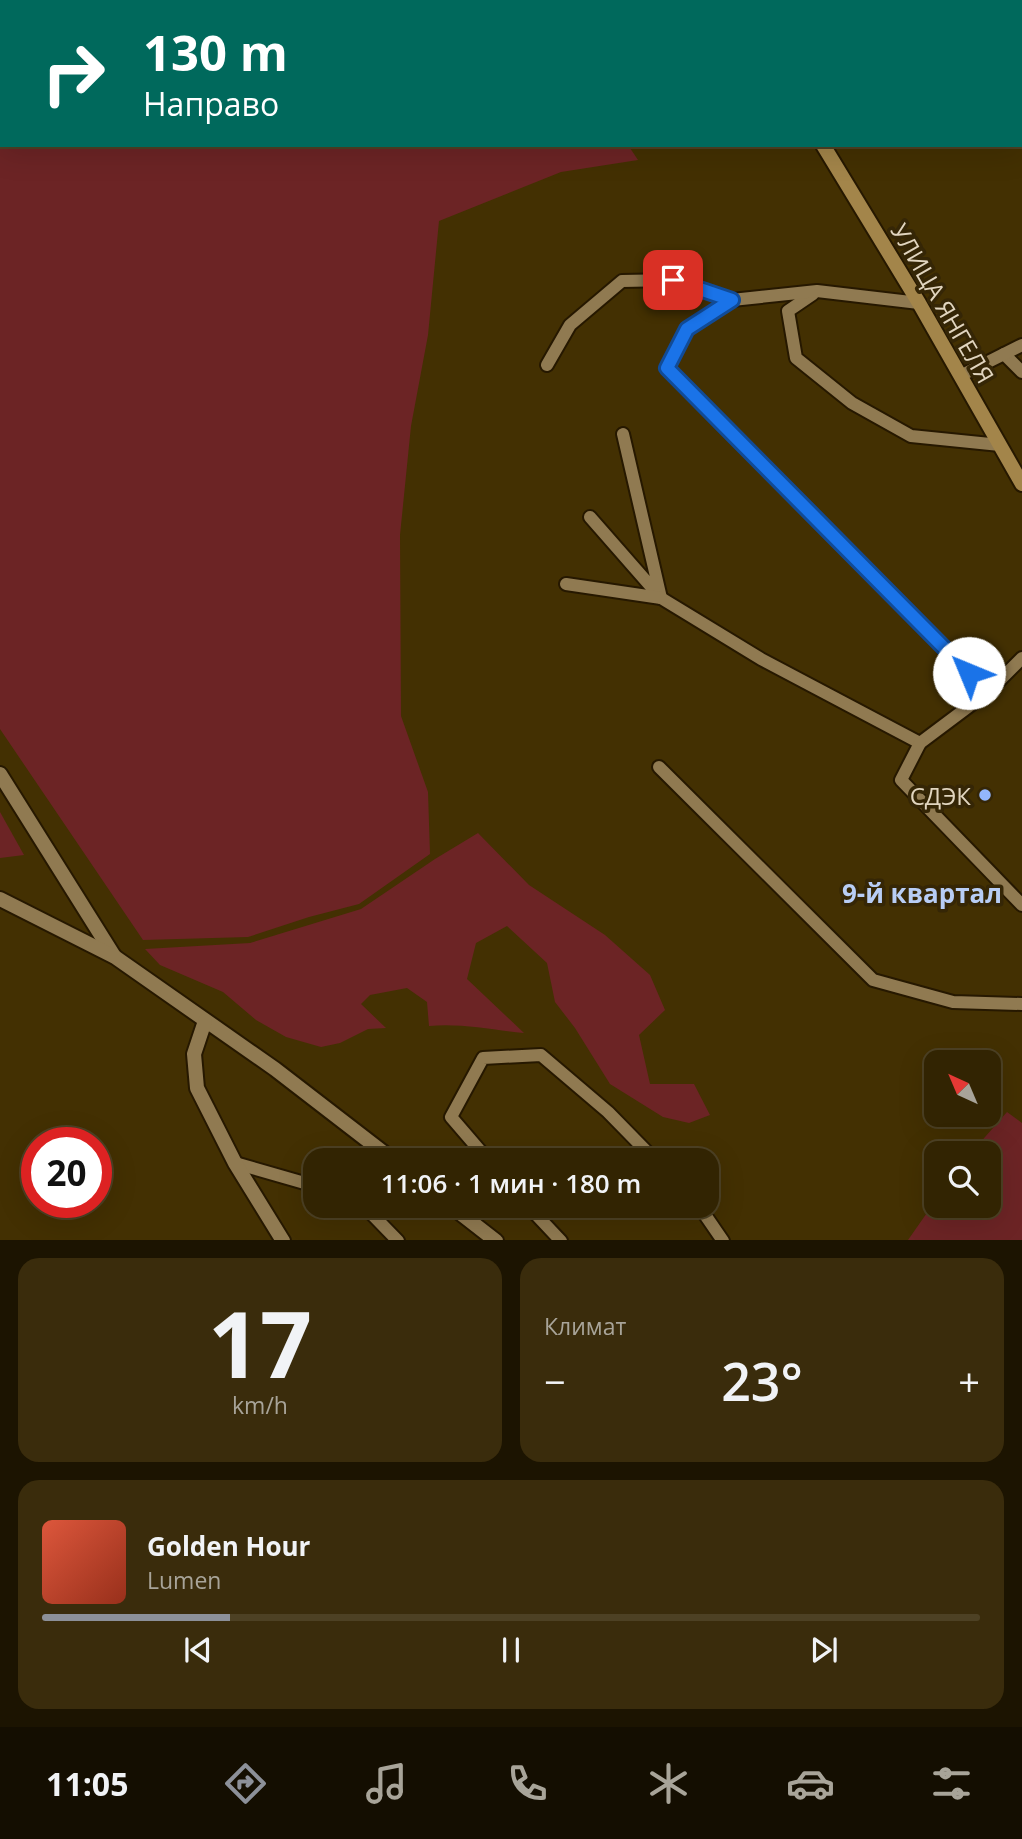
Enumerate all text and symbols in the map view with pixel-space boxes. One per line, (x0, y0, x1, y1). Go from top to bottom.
text: 130 m (143, 19, 288, 85)
icon: right (28, 28, 119, 119)
text: Направо (143, 82, 279, 125)
street label: УЛИЦА ЯНГЕЛЯ (884, 217, 1002, 389)
pin (643, 250, 703, 310)
icon: arrive (654, 261, 692, 299)
position arrow (932, 636, 1006, 710)
place label: СДЭК (910, 779, 971, 812)
marker: СДЭК (977, 787, 993, 803)
district label: 9-й квартал (842, 875, 1002, 911)
north arrow (924, 1050, 1001, 1127)
map controls (924, 1050, 1001, 1218)
speed limit sign: 20 (21, 1127, 112, 1218)
button: search (924, 1141, 1001, 1218)
text: 11:06 · 1 мин · 180 m (381, 1165, 641, 1201)
text: 17 (208, 1281, 312, 1405)
text: Климат (544, 1310, 626, 1342)
text: 23° (721, 1345, 803, 1416)
text: − (544, 1355, 566, 1407)
text: + (958, 1355, 980, 1407)
text: km/h (232, 1389, 288, 1421)
text: Golden Hour (147, 1528, 310, 1564)
text: Lumen (147, 1564, 221, 1596)
icon: previous (179, 1631, 217, 1669)
icon: pause (492, 1631, 530, 1669)
icon: next (805, 1631, 843, 1669)
icon: directions (221, 1759, 270, 1808)
icon: music (362, 1759, 411, 1808)
icon: phone (503, 1759, 552, 1808)
icon: climate (644, 1759, 693, 1808)
icon: car (786, 1759, 835, 1808)
icon: filters (927, 1759, 976, 1808)
text: 11:05 (46, 1762, 128, 1805)

